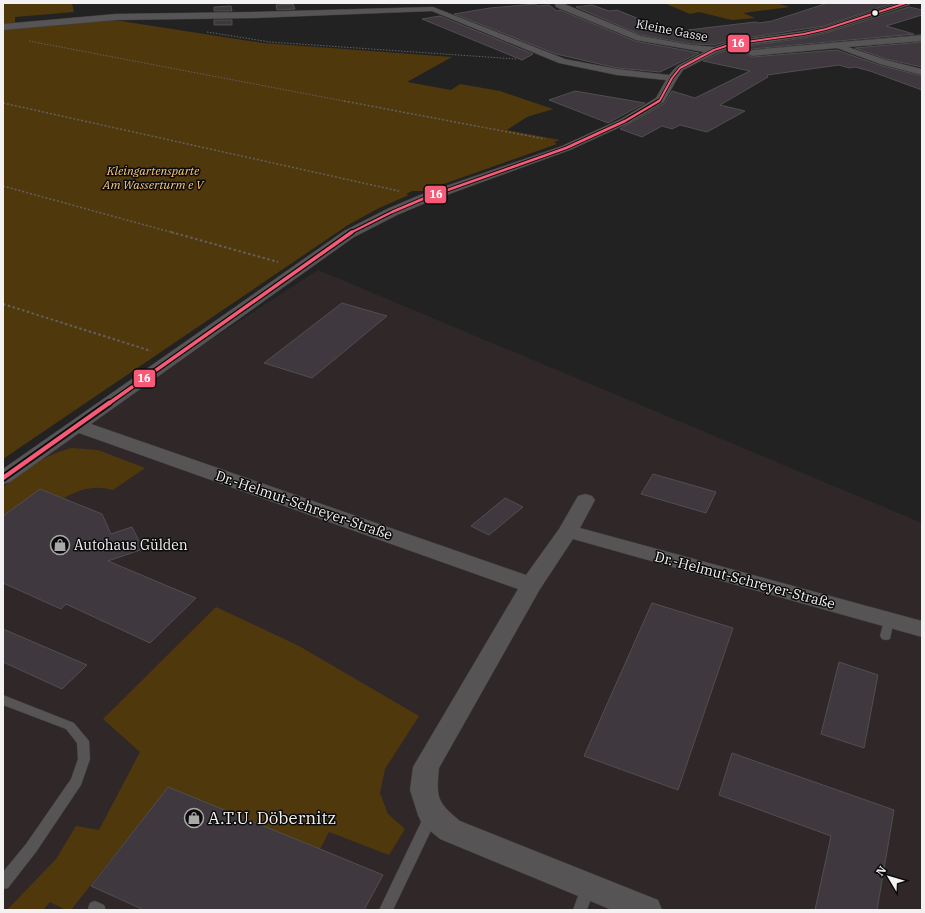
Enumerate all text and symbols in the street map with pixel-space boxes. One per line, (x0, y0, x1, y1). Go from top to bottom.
unlabelled marker (870, 8, 880, 18)
street label: Kleine Gasse (635, 16, 709, 44)
line badge: 16 (727, 34, 750, 53)
text: 16 (731, 36, 745, 50)
park label: Kleingartensparte Am Wasserturm e V (102, 163, 205, 192)
line badge: 16 (424, 185, 447, 204)
text: 16 (429, 187, 443, 201)
line badge: 16 (133, 369, 156, 388)
text: 16 (137, 371, 151, 385)
street label: Dr.-Helmut-Schreyer-Straße (213, 466, 395, 544)
shop icon: Autohaus Gülden (49, 534, 71, 556)
place label: Autohaus Gülden (74, 536, 188, 554)
street label: Dr.-Helmut-Schreyer-Straße (653, 547, 837, 613)
shop icon: A.T.U. Döbernitz (183, 807, 205, 829)
place label: A.T.U. Döbernitz (208, 807, 336, 829)
north arrow (869, 857, 909, 897)
text: N (873, 863, 889, 879)

